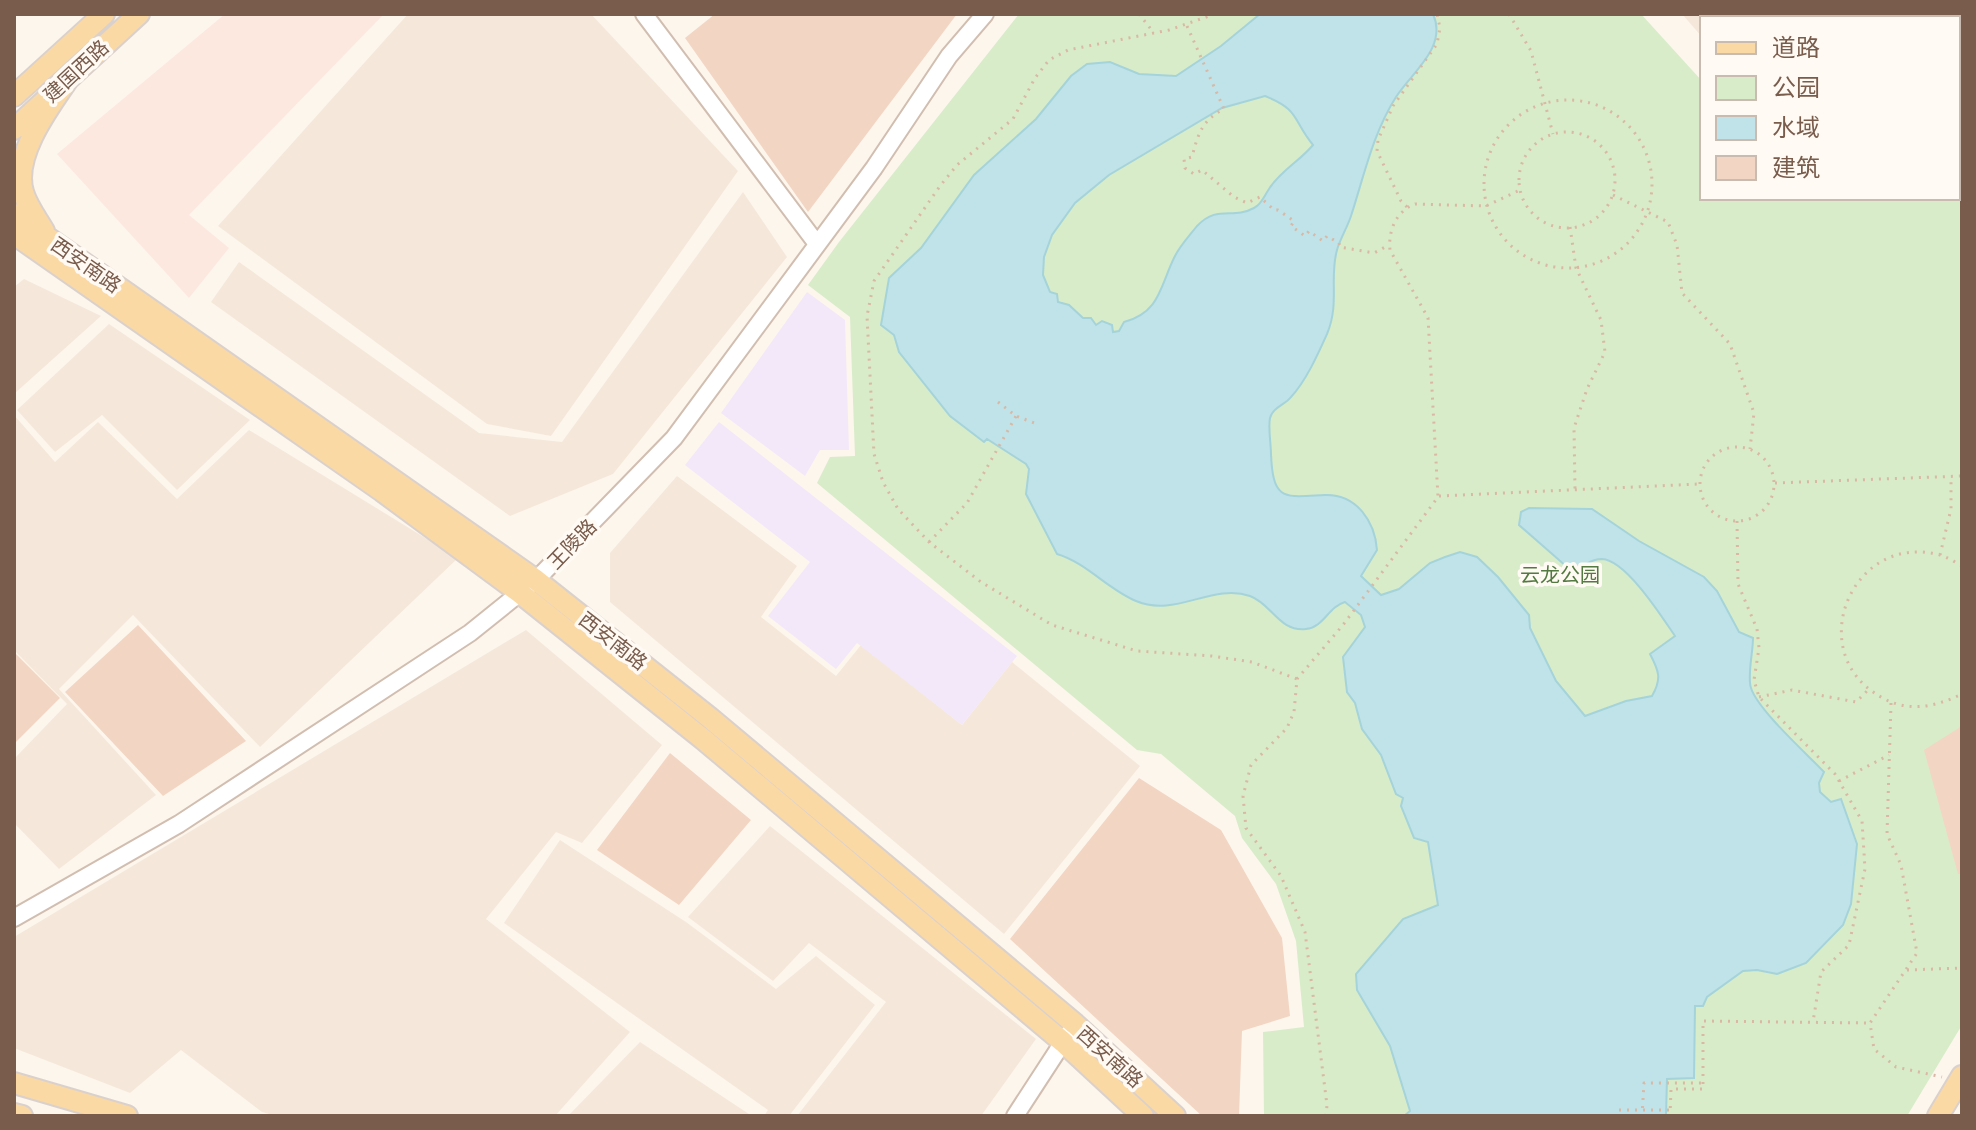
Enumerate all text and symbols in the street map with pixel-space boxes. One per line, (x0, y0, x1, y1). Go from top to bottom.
legend (1700, 16, 1960, 200)
text: 道路 (1772, 34, 1820, 61)
street label: 建国西路 (39, 36, 113, 106)
text: 公园 (1772, 74, 1820, 101)
text: 水域 (1772, 114, 1820, 141)
text: 建筑 (1772, 154, 1820, 181)
street label: 西安南路 (47, 233, 125, 297)
street label: 王陵路 (543, 515, 601, 573)
park label: 云龙公园 (1520, 564, 1600, 586)
street label: 西安南路 (575, 608, 651, 674)
street label: 西安南路 (1073, 1022, 1147, 1092)

